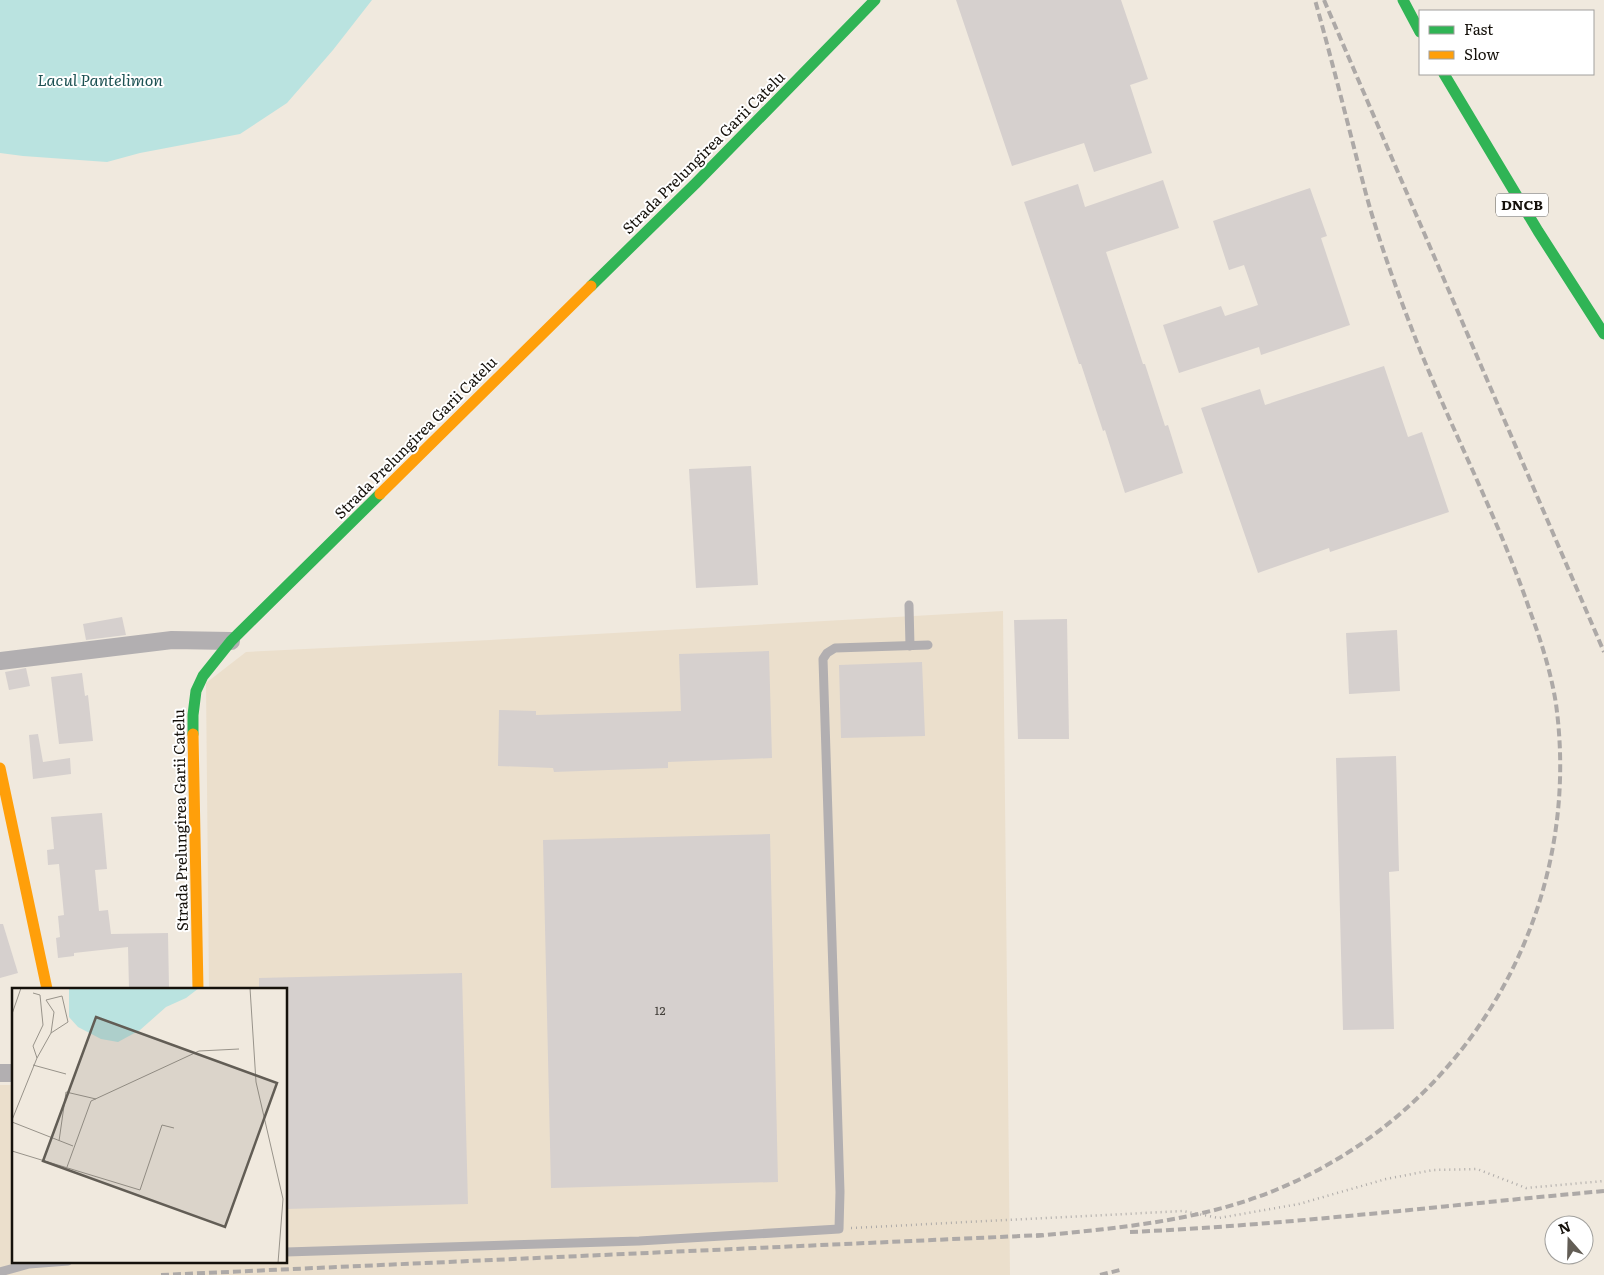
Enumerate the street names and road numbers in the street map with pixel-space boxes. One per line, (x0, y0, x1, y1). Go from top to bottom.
street label: Strada Prelungirea Garii Catelu (616, 65, 790, 239)
road number: DNCB (1496, 194, 1548, 216)
street label: Strada Prelungirea Garii Catelu (328, 350, 502, 524)
street label: Strada Prelungirea Garii Catelu (166, 708, 193, 931)

